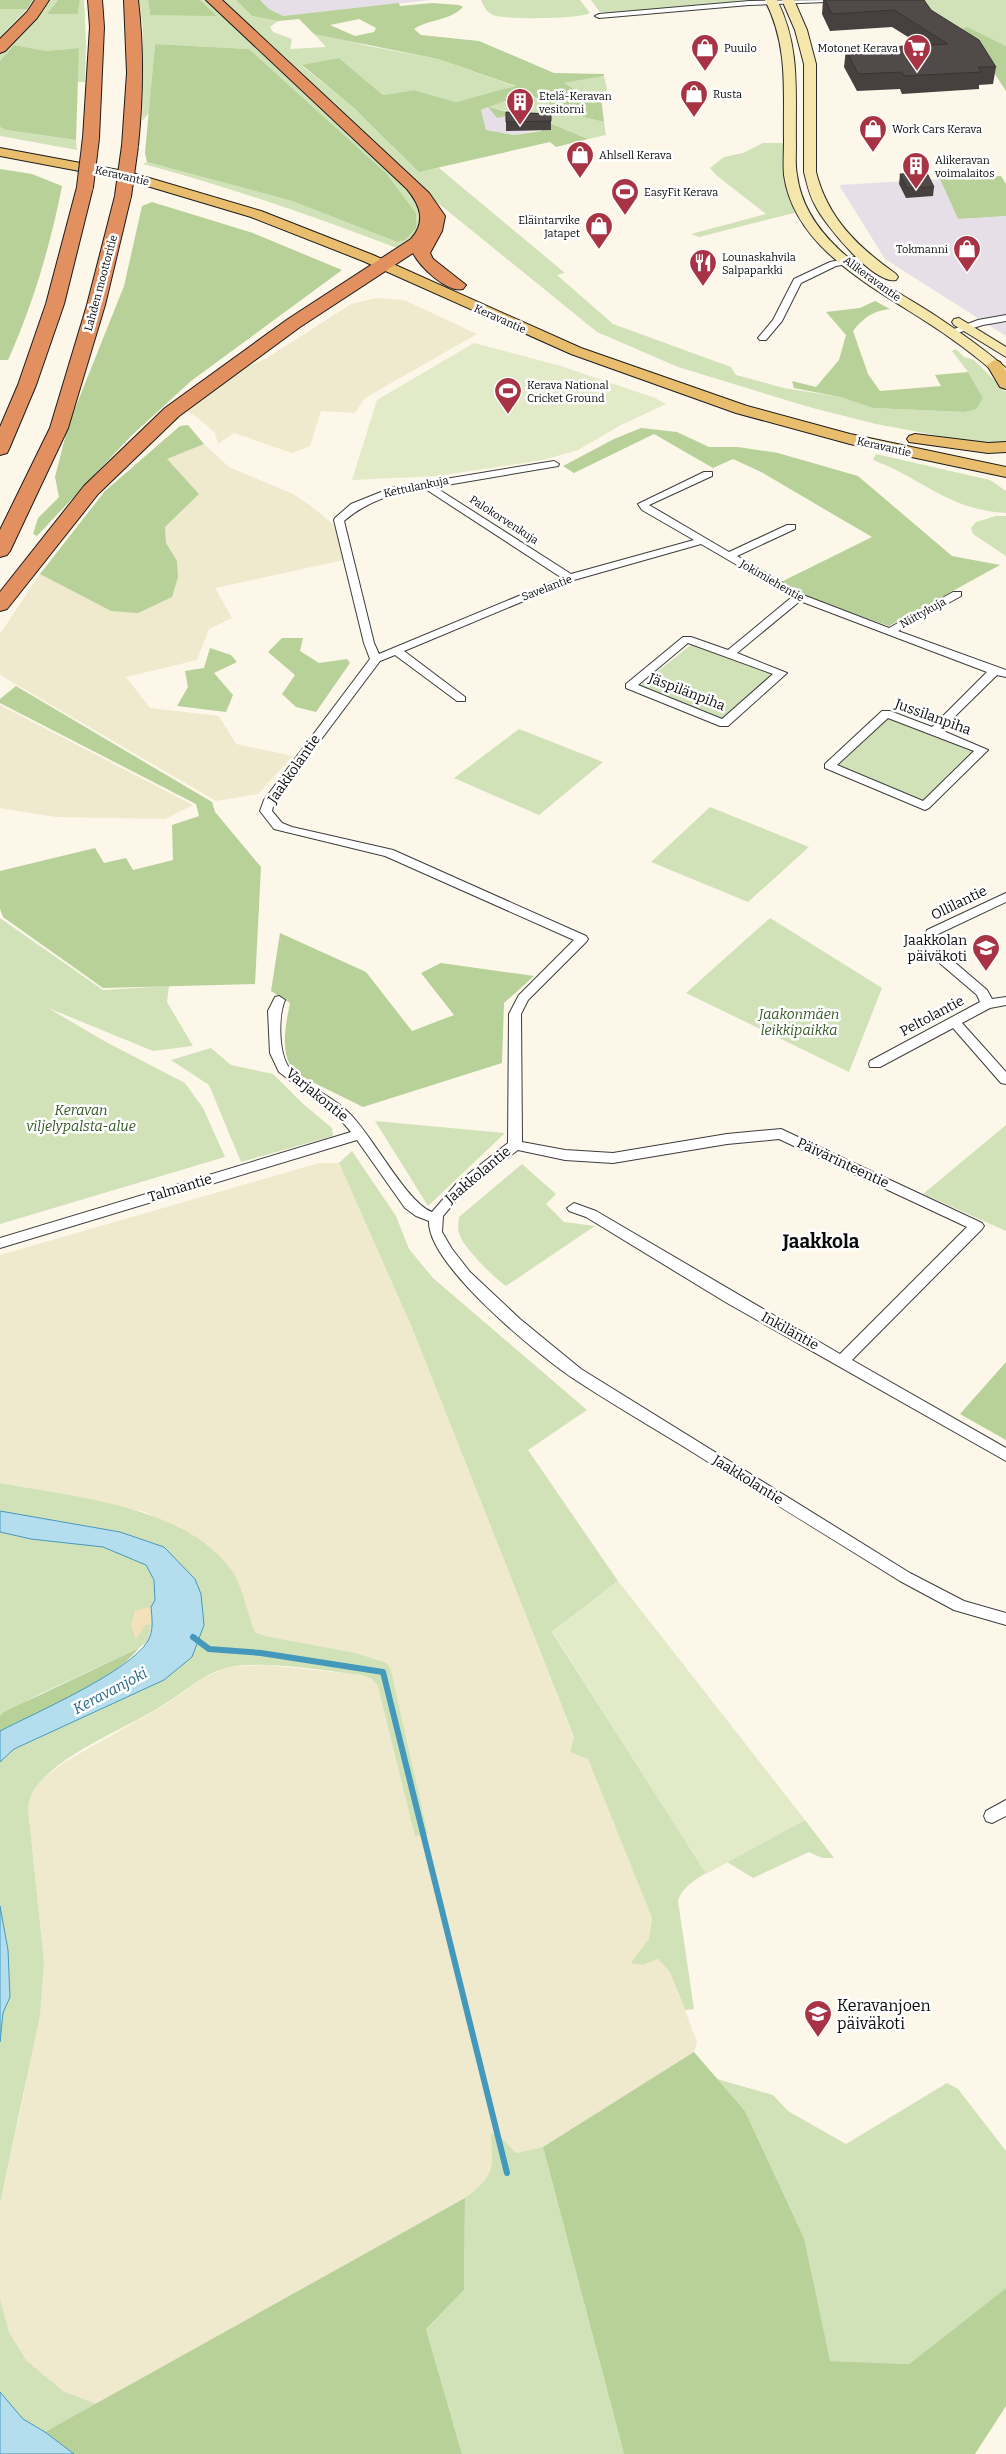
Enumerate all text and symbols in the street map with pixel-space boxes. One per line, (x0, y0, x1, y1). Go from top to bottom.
shop icon: Puuilo (690, 33, 720, 72)
supermarket icon: Motonet Kerava (902, 33, 932, 72)
place label: Puuilo (724, 42, 757, 55)
place label: Motonet Kerava (818, 42, 898, 55)
shop icon: Rusta (679, 79, 709, 118)
building icon: Etelä-Keravan vesitorni (505, 87, 535, 126)
place label: Rusta (713, 88, 742, 101)
place label: Etelä-Keravan vesitorni (538, 90, 612, 116)
shop icon: Work Cars Kerava (858, 114, 888, 153)
place label: Work Cars Kerava (892, 123, 982, 136)
shop icon: Ahlsell Kerava (565, 140, 595, 179)
place label: Ahlsell Kerava (599, 149, 672, 162)
building icon: Alikeravan voimalaitos (901, 151, 931, 190)
place label: Alikeravan voimalaitos (934, 154, 994, 180)
street label: Keravantie (94, 163, 150, 189)
sports icon: EasyFit Kerava (610, 177, 640, 216)
place label: EasyFit Kerava (644, 186, 718, 199)
shop icon: Eläintarvike Jatapet (584, 211, 614, 250)
place label: Eläintarvike Jatapet (518, 214, 580, 240)
street label: Lahden moottoritie (82, 233, 120, 333)
shop icon: Tokmanni (952, 234, 982, 273)
place label: Tokmanni (896, 243, 949, 256)
restaurant icon: Lounaskahvila Salpaparkki (688, 248, 718, 287)
place label: Lounaskahvila Salpaparkki (722, 251, 796, 277)
street label: Alikeravantie (841, 254, 903, 304)
street label: Keravantie (472, 302, 528, 336)
sports icon: Kerava National Cricket Ground (493, 376, 523, 415)
place label: Kerava National Cricket Ground (527, 379, 609, 405)
street label: Keravantie (856, 434, 912, 460)
street label: Kettulankuja (382, 474, 450, 500)
street label: Palokorvenkuja (467, 493, 541, 547)
street label: Jokimiehentie (737, 557, 806, 605)
street label: Savelantie (520, 572, 574, 604)
street label: Niittykuja (898, 595, 948, 631)
street label: Jäspilänpiha (645, 669, 728, 714)
street label: Jussilanpiha (892, 695, 974, 739)
street label: Jaakkolantie (263, 731, 324, 808)
street label: Ollilantie (928, 882, 990, 924)
place label: Jaakkolan päiväkoti (903, 932, 967, 965)
school or university icon: Jaakkolan päiväkoti (971, 933, 1001, 972)
street label: Peltolantie (897, 992, 967, 1040)
park label: Jaakonmäen leikkipaikka (757, 1006, 839, 1039)
street label: Varjakontie (282, 1065, 352, 1125)
park label: Keravan viljelypalsta-alue (26, 1102, 136, 1135)
street label: Päivärinteentie (794, 1134, 892, 1192)
street label: Jaakkolantie (441, 1143, 514, 1208)
street label: Talmantie (146, 1170, 214, 1206)
district label: Jaakkola (782, 1230, 860, 1253)
street label: Inkiläntie (758, 1308, 822, 1354)
street label: Jaakkolantie (709, 1451, 786, 1508)
water label: Keravanjoki (70, 1664, 150, 1718)
place label: Keravanjoen päiväkoti (837, 1996, 931, 2033)
school or university icon: Keravanjoen päiväkoti (803, 1999, 833, 2038)

